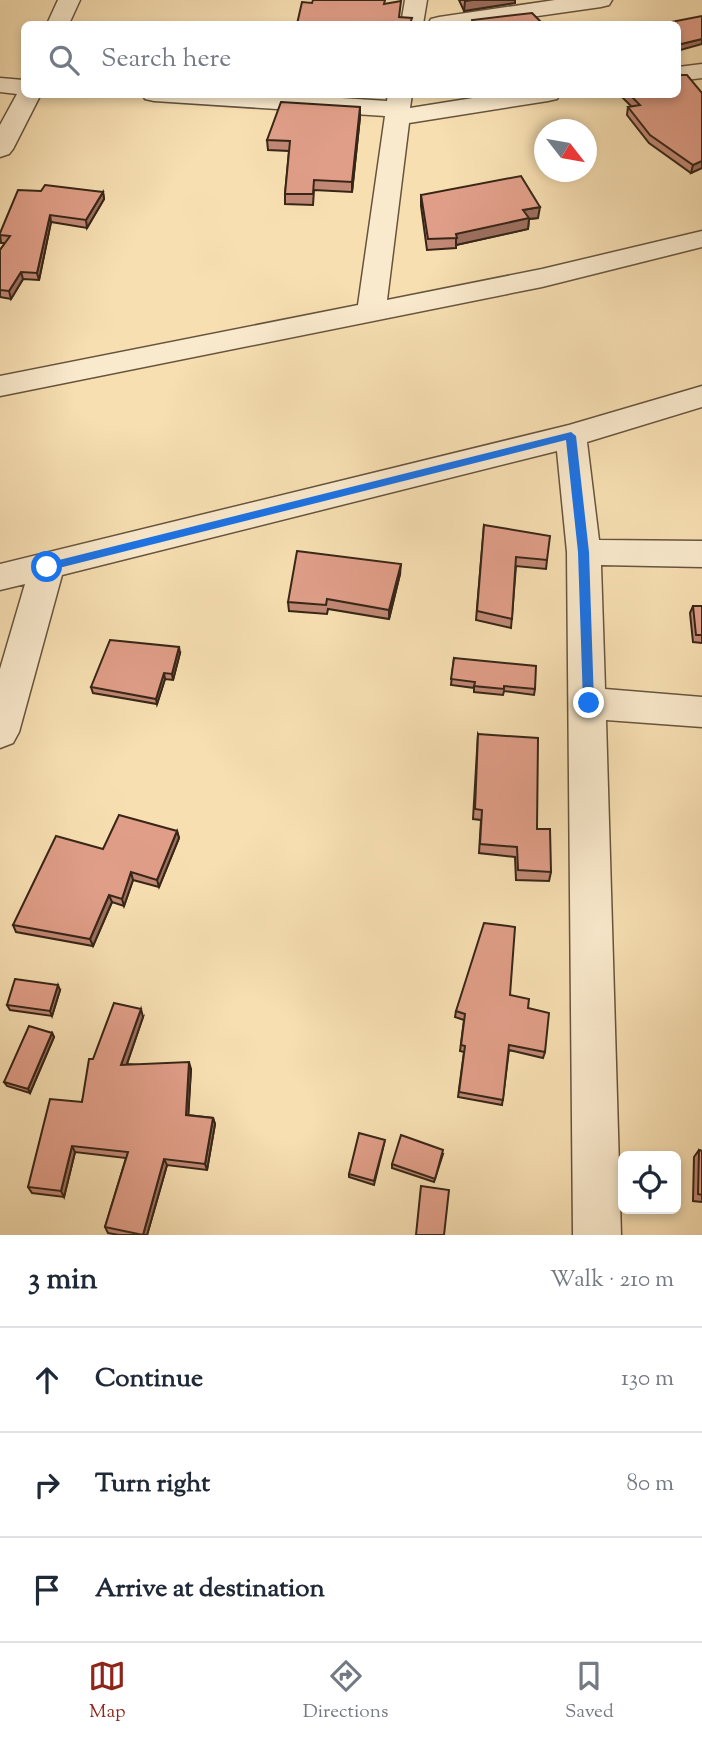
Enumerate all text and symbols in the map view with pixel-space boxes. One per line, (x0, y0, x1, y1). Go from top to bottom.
search box (21, 21, 681, 98)
icon: search (45, 41, 83, 79)
text: Search here (101, 41, 231, 78)
north arrow (534, 119, 597, 182)
route start (31, 551, 62, 582)
route end (573, 687, 604, 718)
map controls (618, 1151, 681, 1214)
button: locate (618, 1151, 681, 1214)
text: 3 min (28, 1259, 98, 1302)
text: Walk · 210 m (550, 1264, 674, 1297)
icon: ahead (28, 1361, 66, 1399)
text: Continue (95, 1361, 203, 1398)
text: 130 m (621, 1363, 674, 1396)
icon: right (28, 1466, 66, 1504)
text: Turn right (95, 1466, 210, 1503)
text: 80 m (626, 1468, 674, 1501)
icon: arrive (28, 1571, 66, 1609)
text: Arrive at destination (95, 1571, 325, 1608)
tab: Map (88, 1657, 126, 1726)
tab: Directions (303, 1657, 388, 1726)
tab: Saved (565, 1657, 614, 1726)

